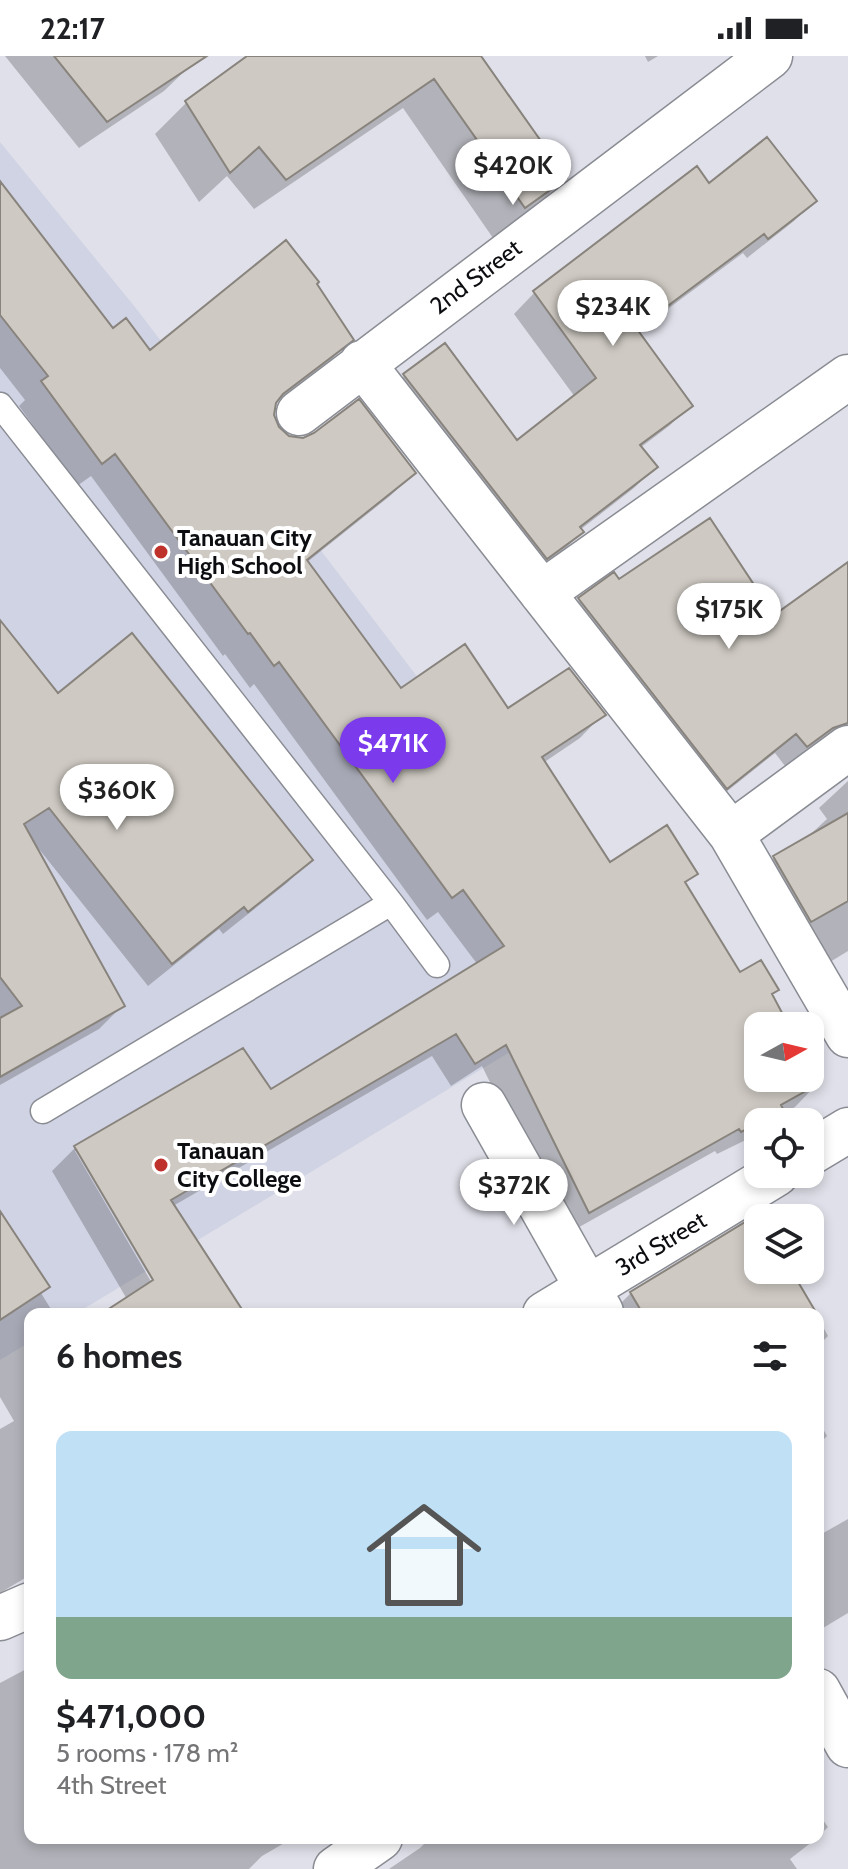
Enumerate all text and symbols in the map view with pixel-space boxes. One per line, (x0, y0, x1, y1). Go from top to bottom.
text: 22:17 (40, 10, 105, 47)
pin: $420K (457, 139, 569, 207)
text: $420K (473, 149, 553, 181)
street label: 2nd Street (424, 233, 527, 320)
pin: $234K (557, 280, 669, 348)
text: $234K (575, 290, 651, 322)
place label: Tanauan City High School (177, 523, 312, 580)
marker: Tanauan City High School (152, 543, 170, 561)
pin: $175K (673, 583, 785, 651)
text: $175K (695, 593, 763, 625)
pin: $471K (337, 717, 449, 785)
text: $471K (358, 727, 428, 759)
pin: $360K (61, 764, 173, 832)
text: $360K (78, 774, 156, 806)
north arrow (744, 1012, 824, 1092)
map controls (744, 1012, 824, 1284)
button: locate (744, 1108, 824, 1188)
place label: Tanauan City College (177, 1136, 302, 1193)
marker: Tanauan City College (152, 1156, 170, 1174)
pin: $372K (458, 1159, 570, 1227)
text: $372K (478, 1169, 550, 1201)
button: layers (744, 1204, 824, 1284)
street label: 3rd Street (610, 1205, 711, 1282)
icon: filters (748, 1334, 792, 1378)
text: 6 homes (56, 1335, 182, 1377)
icon: home (352, 1483, 496, 1627)
text: $471,000 (56, 1695, 206, 1737)
text: 5 rooms · 178 m² (56, 1737, 238, 1769)
text: 4th Street (56, 1769, 167, 1801)

